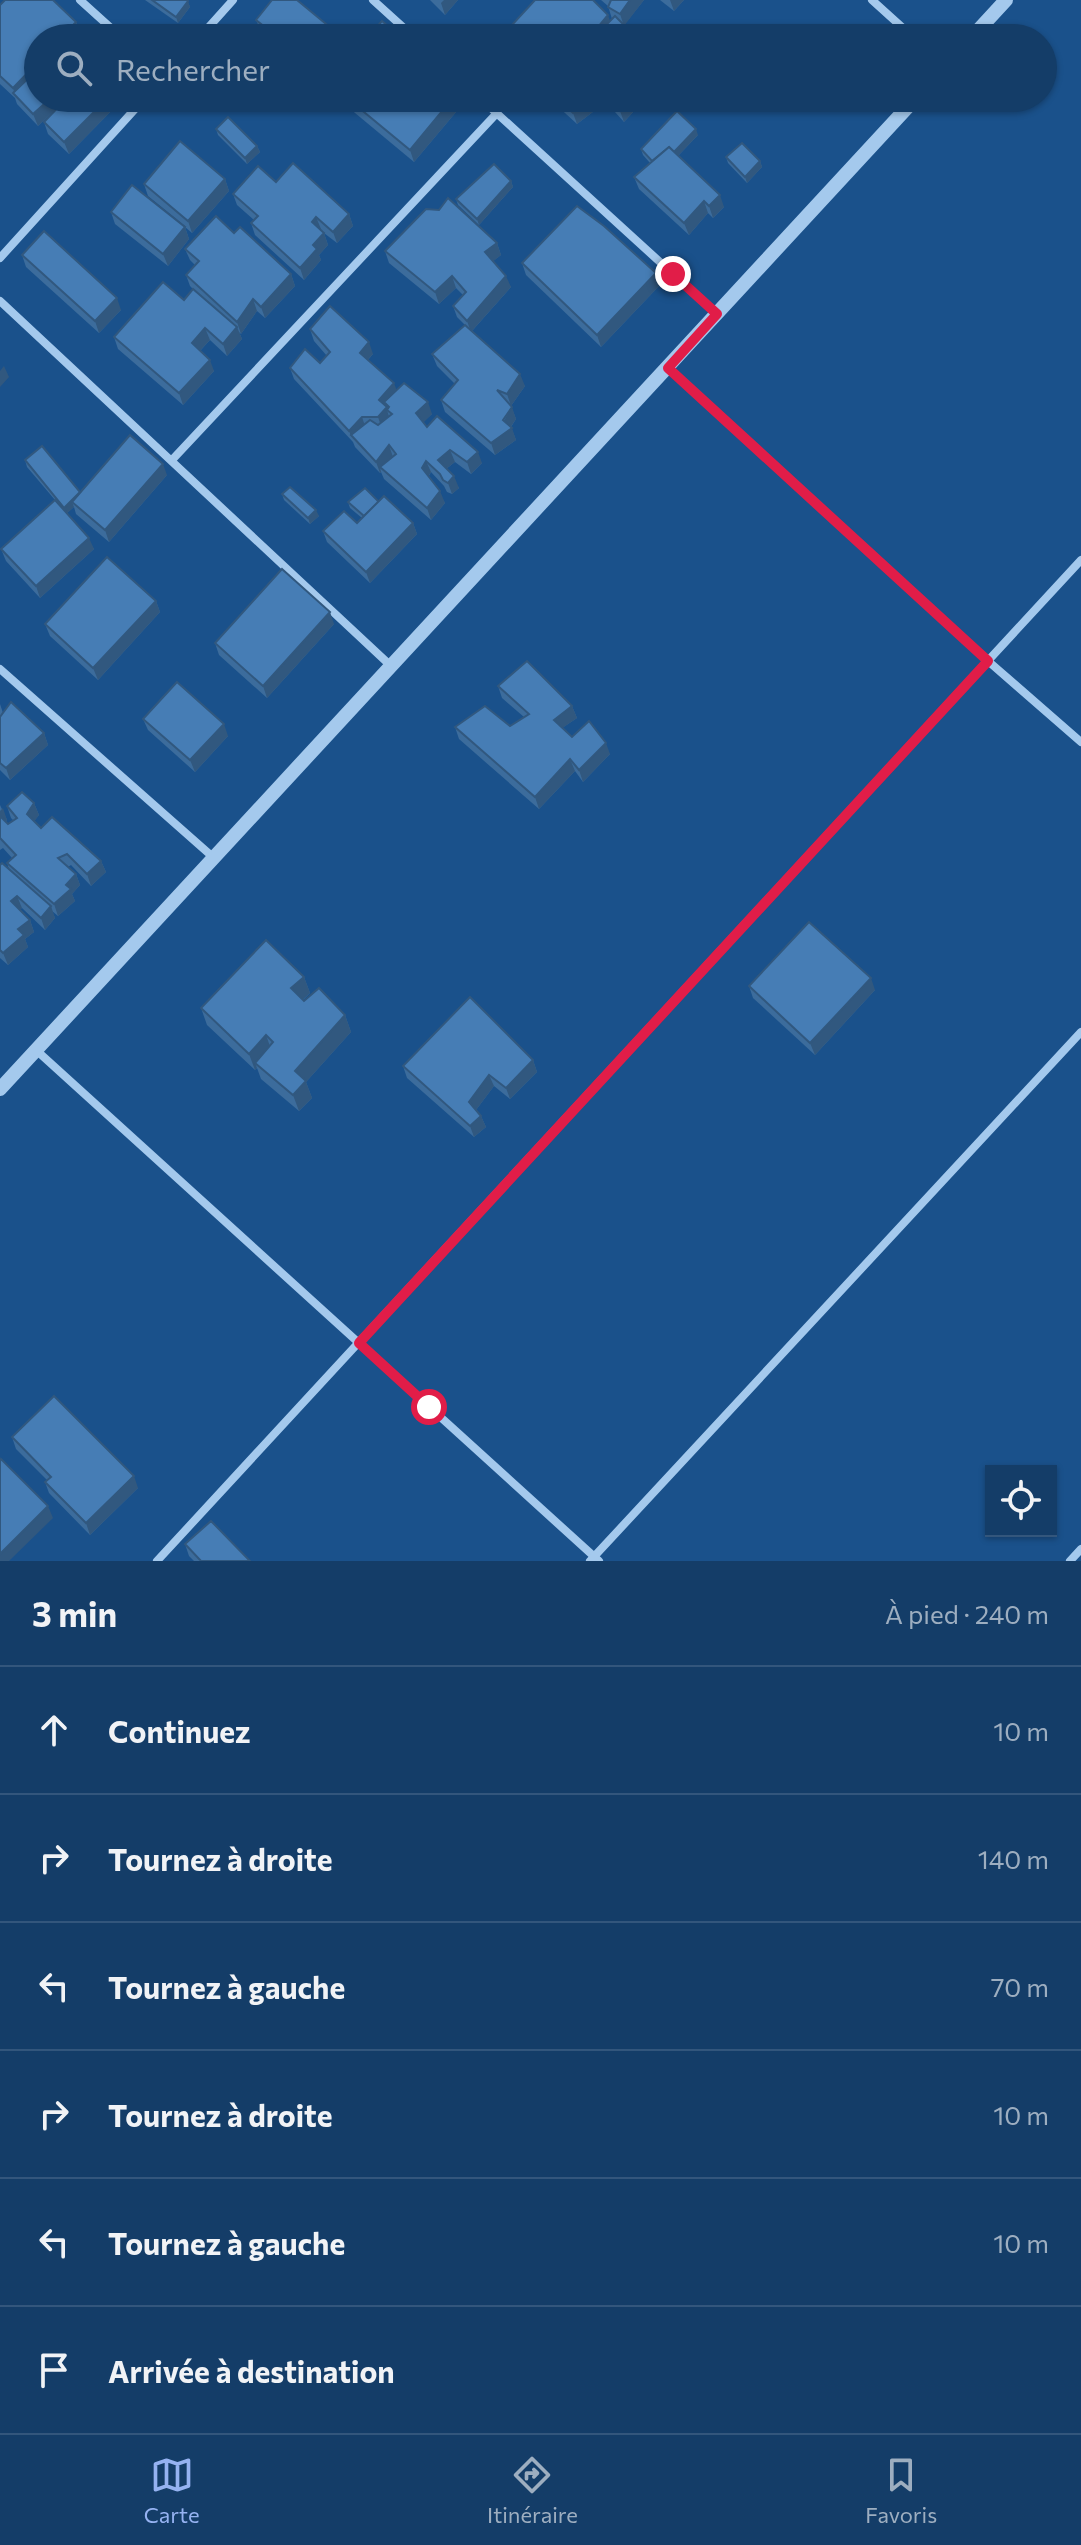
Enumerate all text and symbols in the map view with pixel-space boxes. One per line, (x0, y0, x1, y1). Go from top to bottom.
search box (24, 24, 1057, 112)
icon: search (52, 46, 96, 90)
text: Rechercher (116, 50, 270, 87)
route end (655, 256, 691, 292)
route start (411, 1389, 447, 1425)
map controls (985, 1465, 1057, 1537)
button: locate (985, 1465, 1057, 1537)
text: 3 min (32, 1592, 117, 1634)
text: À pied · 240 m (885, 1598, 1049, 1629)
icon: ahead (32, 1708, 76, 1752)
text: Continuez (108, 1712, 251, 1749)
text: 10 m (993, 1715, 1049, 1746)
icon: right (32, 1836, 76, 1880)
text: Tournez à droite (108, 1840, 332, 1877)
text: 140 m (978, 1843, 1049, 1874)
icon: left (32, 1964, 76, 2008)
text: Tournez à gauche (108, 1968, 345, 2005)
text: 70 m (991, 1971, 1049, 2002)
icon: right (32, 2092, 76, 2136)
text: Tournez à droite (108, 2096, 332, 2133)
text: 10 m (993, 2099, 1049, 2130)
icon: left (32, 2220, 76, 2264)
text: Tournez à gauche (108, 2224, 345, 2261)
text: 10 m (993, 2227, 1049, 2258)
icon: arrive (32, 2348, 76, 2392)
text: Arrivée à destination (108, 2352, 395, 2389)
tab: Carte (144, 2453, 200, 2528)
tab: Itinéraire (487, 2453, 578, 2528)
tab: Favoris (865, 2453, 937, 2528)

